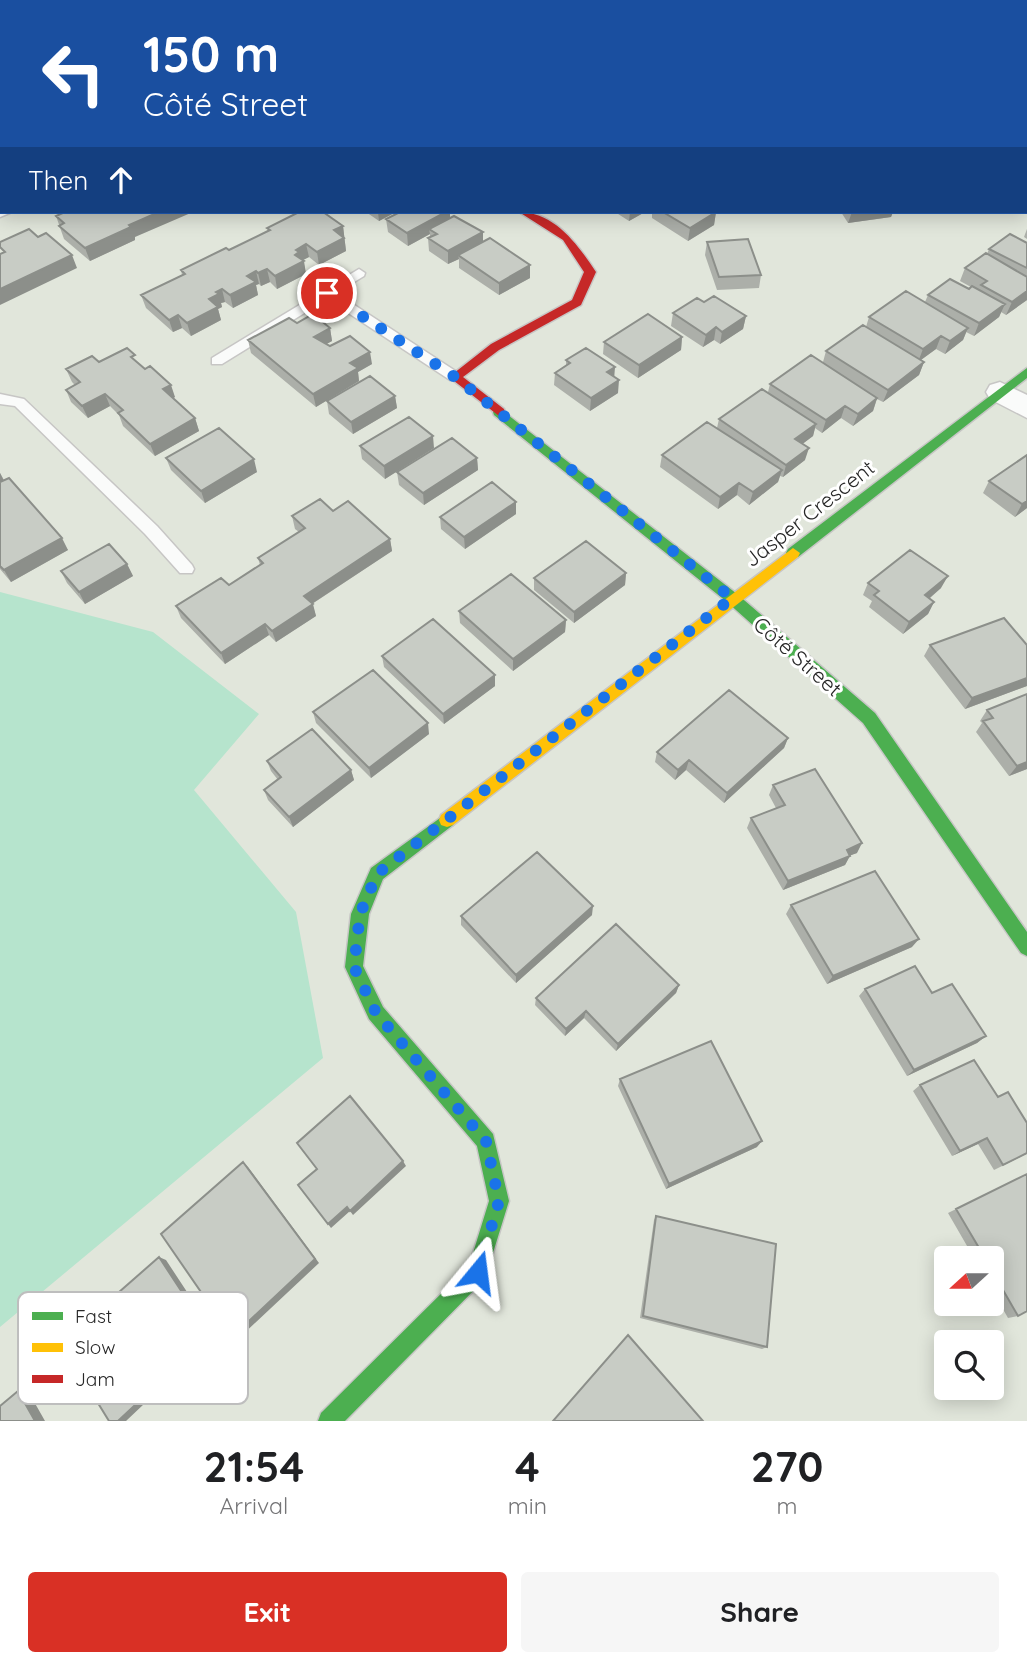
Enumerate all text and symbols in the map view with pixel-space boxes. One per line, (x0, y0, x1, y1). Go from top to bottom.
text: 150 m (143, 23, 279, 84)
icon: left (28, 28, 119, 119)
text: Côté Street (143, 84, 308, 124)
icon: ahead (102, 161, 140, 199)
text: Then (28, 164, 88, 197)
pin (297, 263, 357, 323)
icon: arrive (308, 274, 346, 312)
street label: Jasper Crescent (739, 454, 879, 572)
street label: Côté Street (749, 611, 847, 701)
position arrow (441, 1235, 515, 1309)
north arrow (934, 1246, 1004, 1316)
map controls (934, 1246, 1004, 1400)
legend (18, 1292, 248, 1404)
text: Fast (75, 1304, 112, 1328)
button: search (934, 1330, 1004, 1400)
text: Slow (75, 1335, 116, 1359)
text: Jam (75, 1367, 115, 1391)
text: 21:54 (204, 1440, 304, 1493)
text: 4 (515, 1440, 540, 1493)
text: 270 (751, 1440, 823, 1493)
text: Arrival (219, 1491, 288, 1520)
text: min (508, 1491, 547, 1520)
text: m (777, 1491, 797, 1520)
button: Exit (28, 1572, 507, 1652)
button: Share (521, 1572, 999, 1652)

